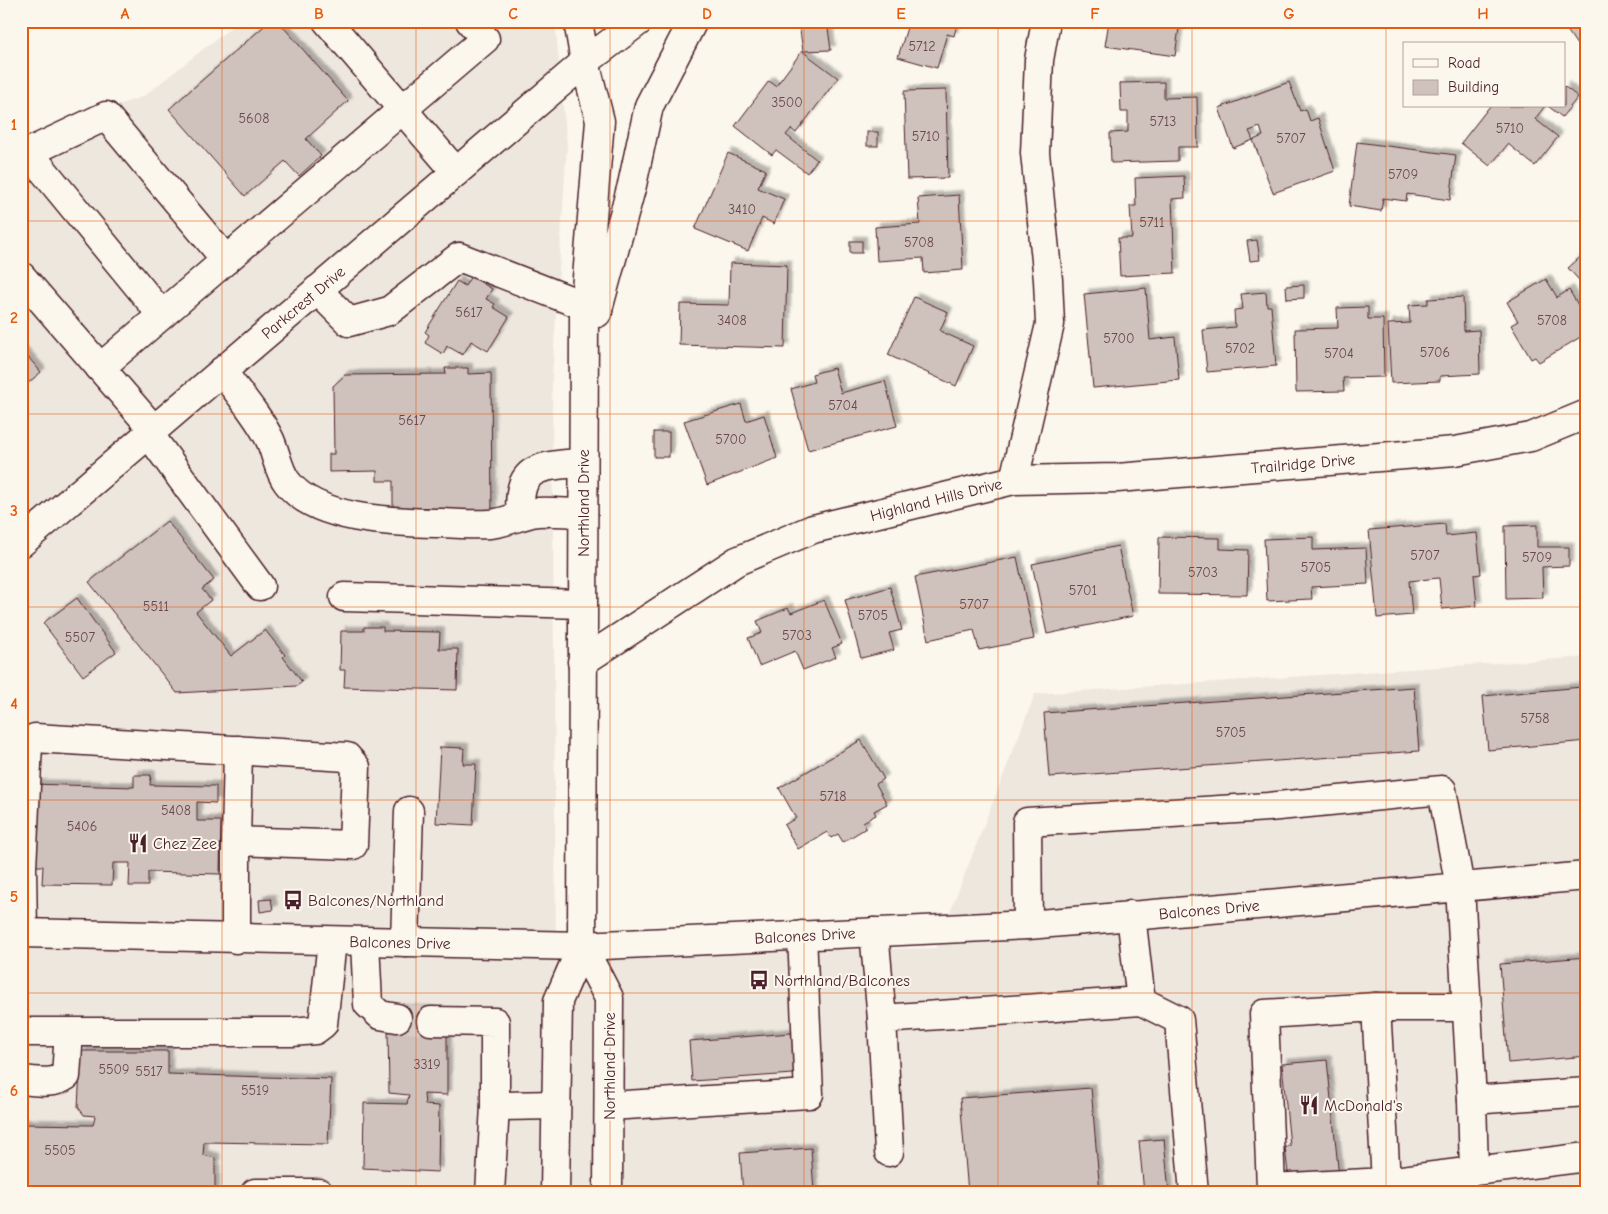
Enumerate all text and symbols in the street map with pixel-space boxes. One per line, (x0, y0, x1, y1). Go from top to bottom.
text: A (121, 5, 130, 23)
text: B (314, 5, 324, 23)
text: C (508, 5, 518, 23)
text: D (702, 5, 712, 23)
text: E (896, 5, 906, 23)
text: F (1090, 5, 1100, 23)
text: G (1283, 5, 1295, 23)
text: H (1477, 5, 1489, 23)
house number: 5712 (908, 38, 936, 55)
legend (1403, 42, 1566, 108)
text: Road (1448, 54, 1480, 72)
text: Building (1448, 78, 1499, 96)
house number: 3500 (771, 94, 803, 111)
house number: 5608 (239, 110, 269, 127)
house number: 5713 (1150, 113, 1176, 130)
text: 1 (11, 116, 17, 134)
house number: 5710 (1496, 120, 1524, 137)
house number: 5710 (912, 128, 940, 145)
house number: 5707 (1276, 130, 1306, 147)
house number: 5709 (1388, 166, 1418, 183)
house number: 3410 (728, 201, 756, 218)
house number: 5711 (1139, 214, 1165, 231)
house number: 5708 (904, 234, 934, 251)
street label: Parkcrest Drive (258, 263, 349, 343)
house number: 5617 (455, 304, 483, 321)
text: 2 (10, 309, 18, 327)
house number: 3408 (717, 312, 747, 329)
house number: 5708 (1537, 312, 1567, 329)
house number: 5700 (1103, 330, 1135, 347)
house number: 5702 (1225, 340, 1255, 357)
house number: 5706 (1420, 344, 1450, 361)
house number: 5704 (1324, 345, 1354, 362)
house number: 5704 (828, 397, 858, 414)
house number: 5617 (398, 412, 426, 429)
house number: 5700 (715, 431, 747, 448)
street label: Northland Drive (575, 449, 593, 557)
street label: Trailridge Drive (1250, 450, 1356, 478)
street label: Highland Hills Drive (868, 475, 1004, 525)
text: 3 (10, 502, 18, 520)
house number: 5707 (1410, 547, 1440, 564)
house number: 5709 (1522, 549, 1552, 566)
house number: 5705 (1301, 559, 1331, 576)
house number: 5703 (1188, 564, 1218, 581)
house number: 5701 (1069, 582, 1097, 599)
house number: 5707 (959, 596, 989, 613)
house number: 5511 (143, 598, 169, 615)
house number: 5705 (858, 607, 888, 624)
house number: 5703 (782, 627, 812, 644)
house number: 5507 (65, 629, 96, 646)
text: 4 (10, 695, 18, 713)
house number: 5758 (1520, 710, 1550, 727)
house number: 5705 (1216, 724, 1246, 741)
house number: 5718 (820, 788, 846, 805)
house number: 5408 (161, 802, 191, 819)
house number: 5406 (67, 818, 97, 835)
restaurant icon: Chez Zee (127, 832, 149, 854)
place label: Chez Zee (153, 835, 217, 853)
text: 5 (10, 888, 18, 906)
bus stop icon: Balcones/Northland (282, 889, 304, 911)
place label: Balcones/Northland (308, 892, 444, 910)
street label: Balcones Drive (1158, 897, 1260, 923)
street label: Balcones Drive (754, 924, 856, 948)
street label: Balcones Drive (349, 933, 451, 953)
bus stop icon: Northland/Balcones (748, 969, 770, 991)
place label: Northland/Balcones (774, 972, 910, 990)
street label: Northland Drive (601, 1012, 619, 1120)
house number: 3319 (413, 1056, 441, 1073)
house number: 5509 (98, 1061, 130, 1078)
house number: 5517 (135, 1063, 163, 1080)
text: 6 (10, 1082, 18, 1100)
house number: 5519 (241, 1082, 269, 1099)
restaurant icon: McDonald's (1298, 1094, 1320, 1116)
place label: McDonald's (1324, 1097, 1403, 1115)
house number: 5505 (44, 1142, 76, 1159)

